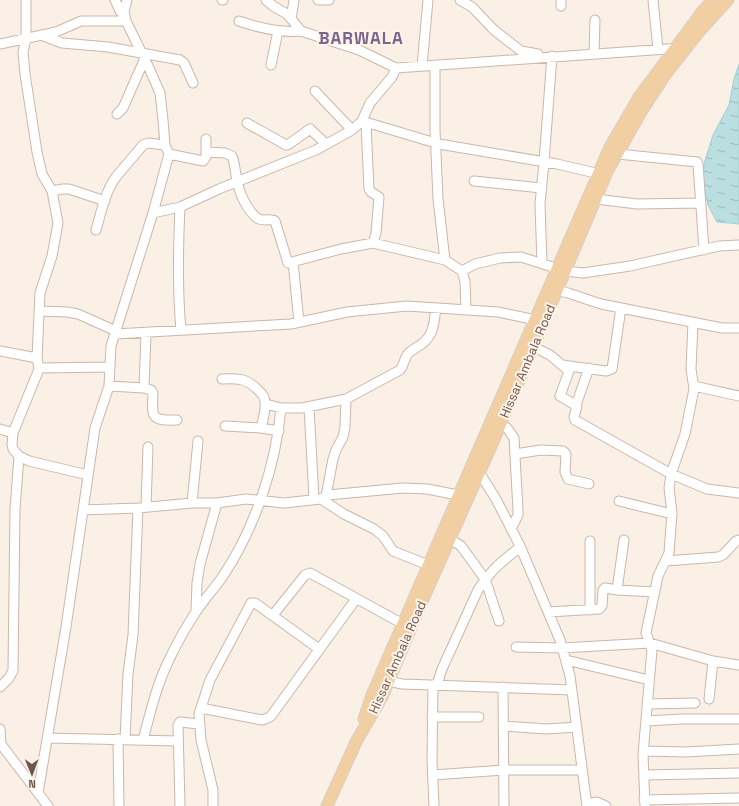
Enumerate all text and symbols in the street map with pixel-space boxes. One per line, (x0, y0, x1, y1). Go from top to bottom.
district label: BARWALA (318, 27, 404, 49)
street label: Hissar Ambala Road (496, 302, 559, 421)
street label: Hissar Ambala Road (365, 598, 430, 716)
north arrow (12, 754, 52, 794)
text: N (28, 777, 36, 791)

